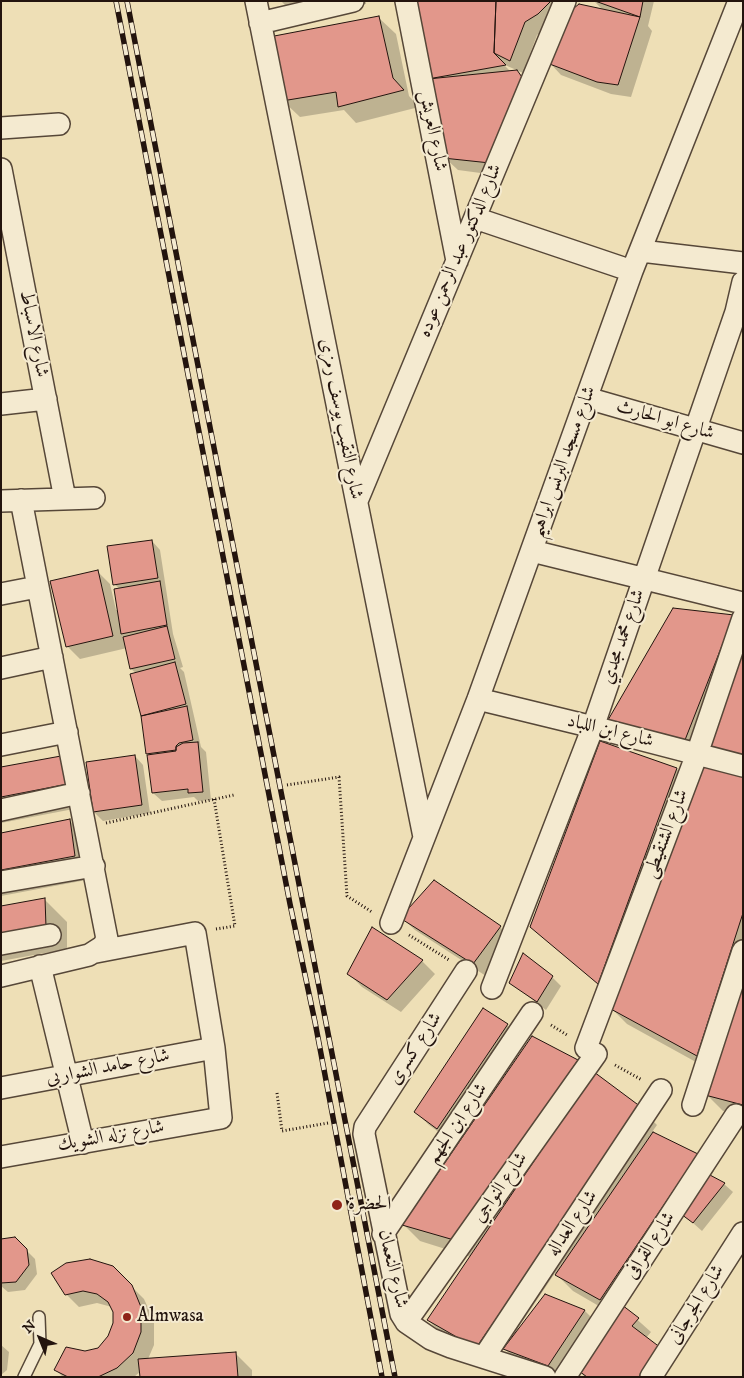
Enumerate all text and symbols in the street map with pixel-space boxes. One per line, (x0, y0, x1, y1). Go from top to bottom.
street label: شارع العريش (413, 89, 451, 173)
street label: شارع الدكتور عبد الرحمن عوده (414, 161, 508, 341)
street label: شارع الاسباط (13, 289, 53, 379)
street label: شارع النقيب يوسف رمزى (313, 337, 367, 501)
street label: شارع مسجد البرنس ابراهيم (526, 383, 602, 541)
street label: شارع ابو الحارث (613, 396, 717, 446)
street label: شارع محمد مجدي (597, 587, 651, 687)
street label: شارع ابن اللباد (564, 710, 656, 754)
street label: شارع الشنقيطى (640, 786, 694, 882)
street label: شارع كسرى (384, 1008, 448, 1090)
street label: شارع حامد الشواربى (44, 1045, 172, 1091)
street label: شارع ابن الجهم (423, 1079, 493, 1169)
street label: شارع نزله الشويك (56, 1116, 166, 1158)
street label: شارع النواجي (469, 1148, 533, 1228)
street label: شارع العداله (543, 1187, 603, 1261)
place label: الحضرة (348, 1194, 391, 1216)
marker: الحضرة (330, 1198, 344, 1212)
street label: شارع القرافى (621, 1208, 681, 1284)
street label: شارع النعمان (372, 1227, 412, 1311)
street label: شارع الجرجانى (664, 1261, 730, 1349)
place label: Almwasa (137, 1306, 204, 1328)
marker: Almwasa (121, 1311, 133, 1323)
north arrow (15, 1313, 65, 1363)
text: N (19, 1317, 40, 1338)

